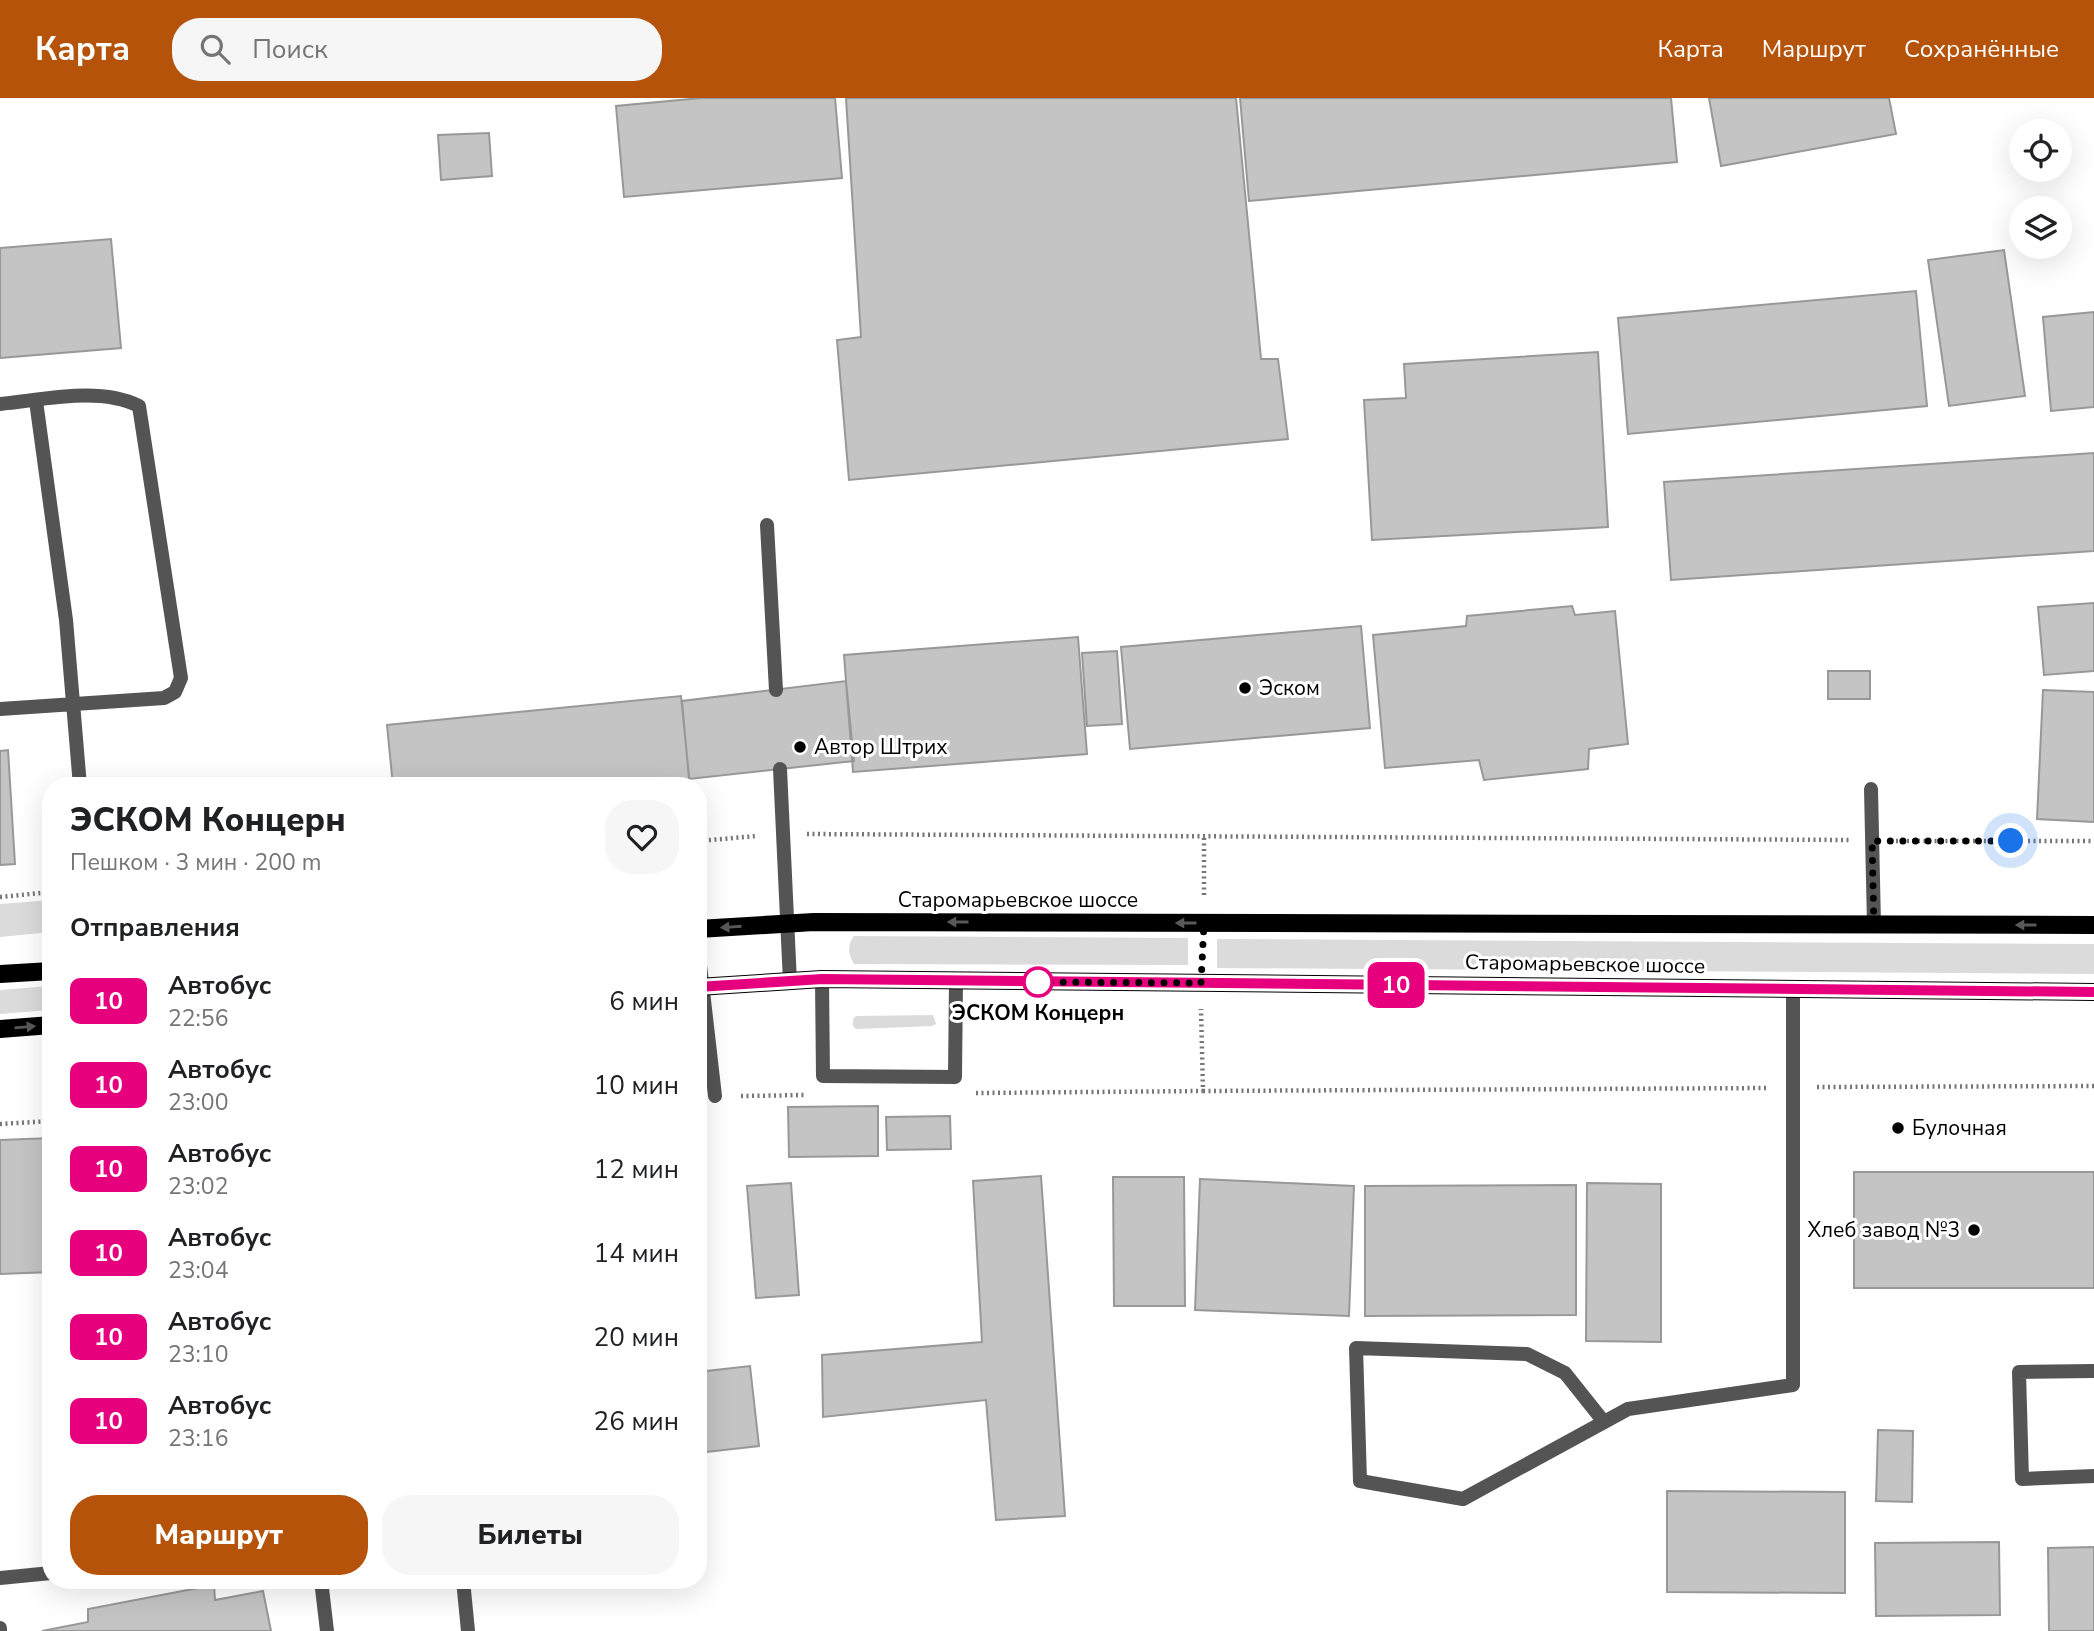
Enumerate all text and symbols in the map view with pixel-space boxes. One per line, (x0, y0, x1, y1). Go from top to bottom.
search box (172, 18, 662, 81)
text: Карта (35, 27, 130, 72)
icon: search (196, 30, 234, 68)
text: Поиск (252, 32, 328, 67)
text: Карта (1658, 33, 1724, 65)
text: Маршрут (1762, 33, 1866, 65)
text: Сохранённые (1904, 33, 2059, 65)
map controls (2009, 119, 2072, 259)
button: locate (2009, 119, 2072, 182)
button: layers (2009, 196, 2072, 259)
place label: Эском (1259, 674, 1320, 702)
marker: Эском (1237, 680, 1253, 696)
place label: Автор Штрих (814, 733, 947, 761)
marker: Автор Штрих (792, 739, 808, 755)
text: ЭСКОМ Концерн (70, 798, 346, 843)
button: heart (605, 800, 679, 874)
your location (1993, 823, 2028, 858)
text: Пешком · 3 мин · 200 m (70, 847, 321, 878)
street label: Старомарьевское шоссе (898, 886, 1138, 914)
text: Отправления (70, 910, 240, 945)
one-way arrow (947, 916, 969, 928)
one-way arrow (1175, 917, 1197, 929)
one-way arrow (2015, 919, 2037, 931)
one-way arrow (720, 922, 742, 933)
street label: Старомарьевское шоссе (1465, 948, 1705, 980)
line badge: 10 (1364, 962, 1428, 1008)
marker: ЭСКОМ Концерн (1023, 967, 1053, 997)
text: Автобус (168, 968, 271, 1003)
text: 10 (1382, 969, 1410, 1001)
text: 6 мин (609, 984, 679, 1019)
text: 10 (94, 985, 123, 1017)
place label: ЭСКОМ Концерн (952, 999, 1124, 1027)
text: 22:56 (168, 1003, 228, 1034)
one-way arrow (15, 1021, 37, 1032)
text: Автобус (168, 1052, 271, 1087)
text: 10 мин (594, 1068, 679, 1103)
text: 10 (94, 1069, 123, 1101)
text: 23:00 (168, 1087, 228, 1118)
place label: Булочная (1912, 1114, 2007, 1142)
marker: Булочная (1890, 1120, 1906, 1136)
text: Автобус (168, 1136, 271, 1171)
text: 12 мин (594, 1152, 679, 1187)
text: 10 (94, 1153, 123, 1185)
text: 23:02 (168, 1171, 228, 1202)
place label: Хлеб завод №3 (1807, 1216, 1960, 1244)
text: Автобус (168, 1220, 271, 1255)
marker: Хлеб завод №3 (1966, 1222, 1982, 1238)
text: 14 мин (594, 1236, 679, 1271)
text: 10 (94, 1237, 123, 1269)
text: 23:04 (168, 1255, 228, 1286)
text: Автобус (168, 1304, 271, 1339)
text: 20 мин (594, 1320, 679, 1355)
text: 10 (94, 1321, 123, 1353)
text: 23:10 (168, 1339, 228, 1370)
text: Автобус (168, 1388, 271, 1423)
text: 26 мин (594, 1404, 679, 1439)
text: 10 (94, 1405, 123, 1437)
text: 23:16 (168, 1423, 228, 1454)
button: Маршрут (70, 1495, 368, 1575)
button: Билеты (382, 1495, 679, 1575)

